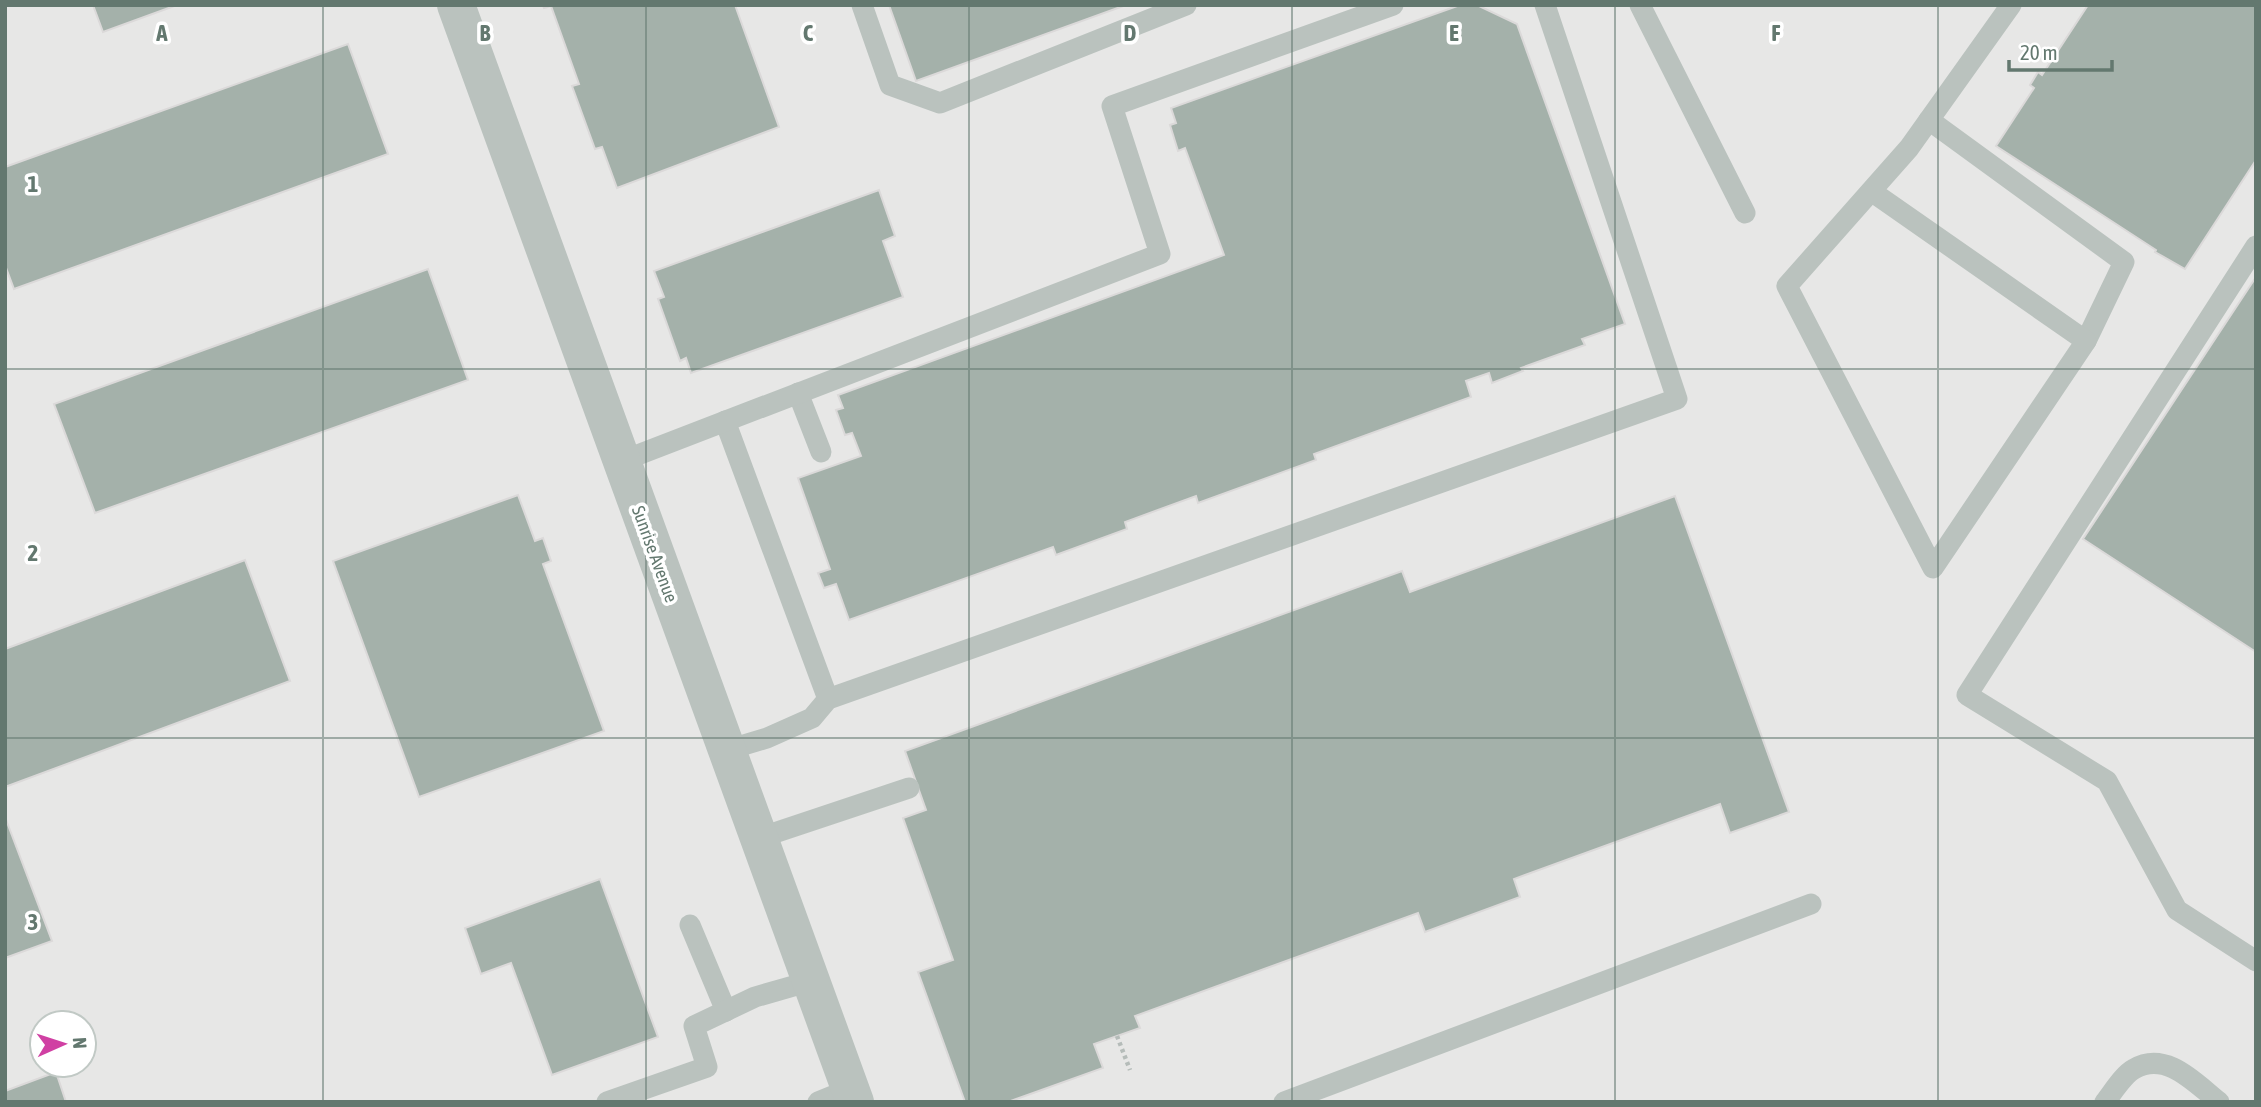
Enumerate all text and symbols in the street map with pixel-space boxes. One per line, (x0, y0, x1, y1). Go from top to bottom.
text: A (155, 20, 168, 46)
text: B (480, 20, 491, 46)
text: C (803, 20, 814, 46)
text: D (1124, 20, 1137, 46)
text: E (1449, 20, 1459, 46)
text: F (1771, 20, 1781, 46)
scale bar (2009, 28, 2112, 72)
text: 20 m (2020, 40, 2058, 64)
text: 1 (28, 171, 39, 197)
street label: Sunrise Avenue (628, 503, 682, 605)
text: 2 (28, 540, 38, 566)
text: 3 (28, 909, 38, 935)
north arrow (28, 1009, 98, 1079)
text: N (69, 1037, 91, 1049)

